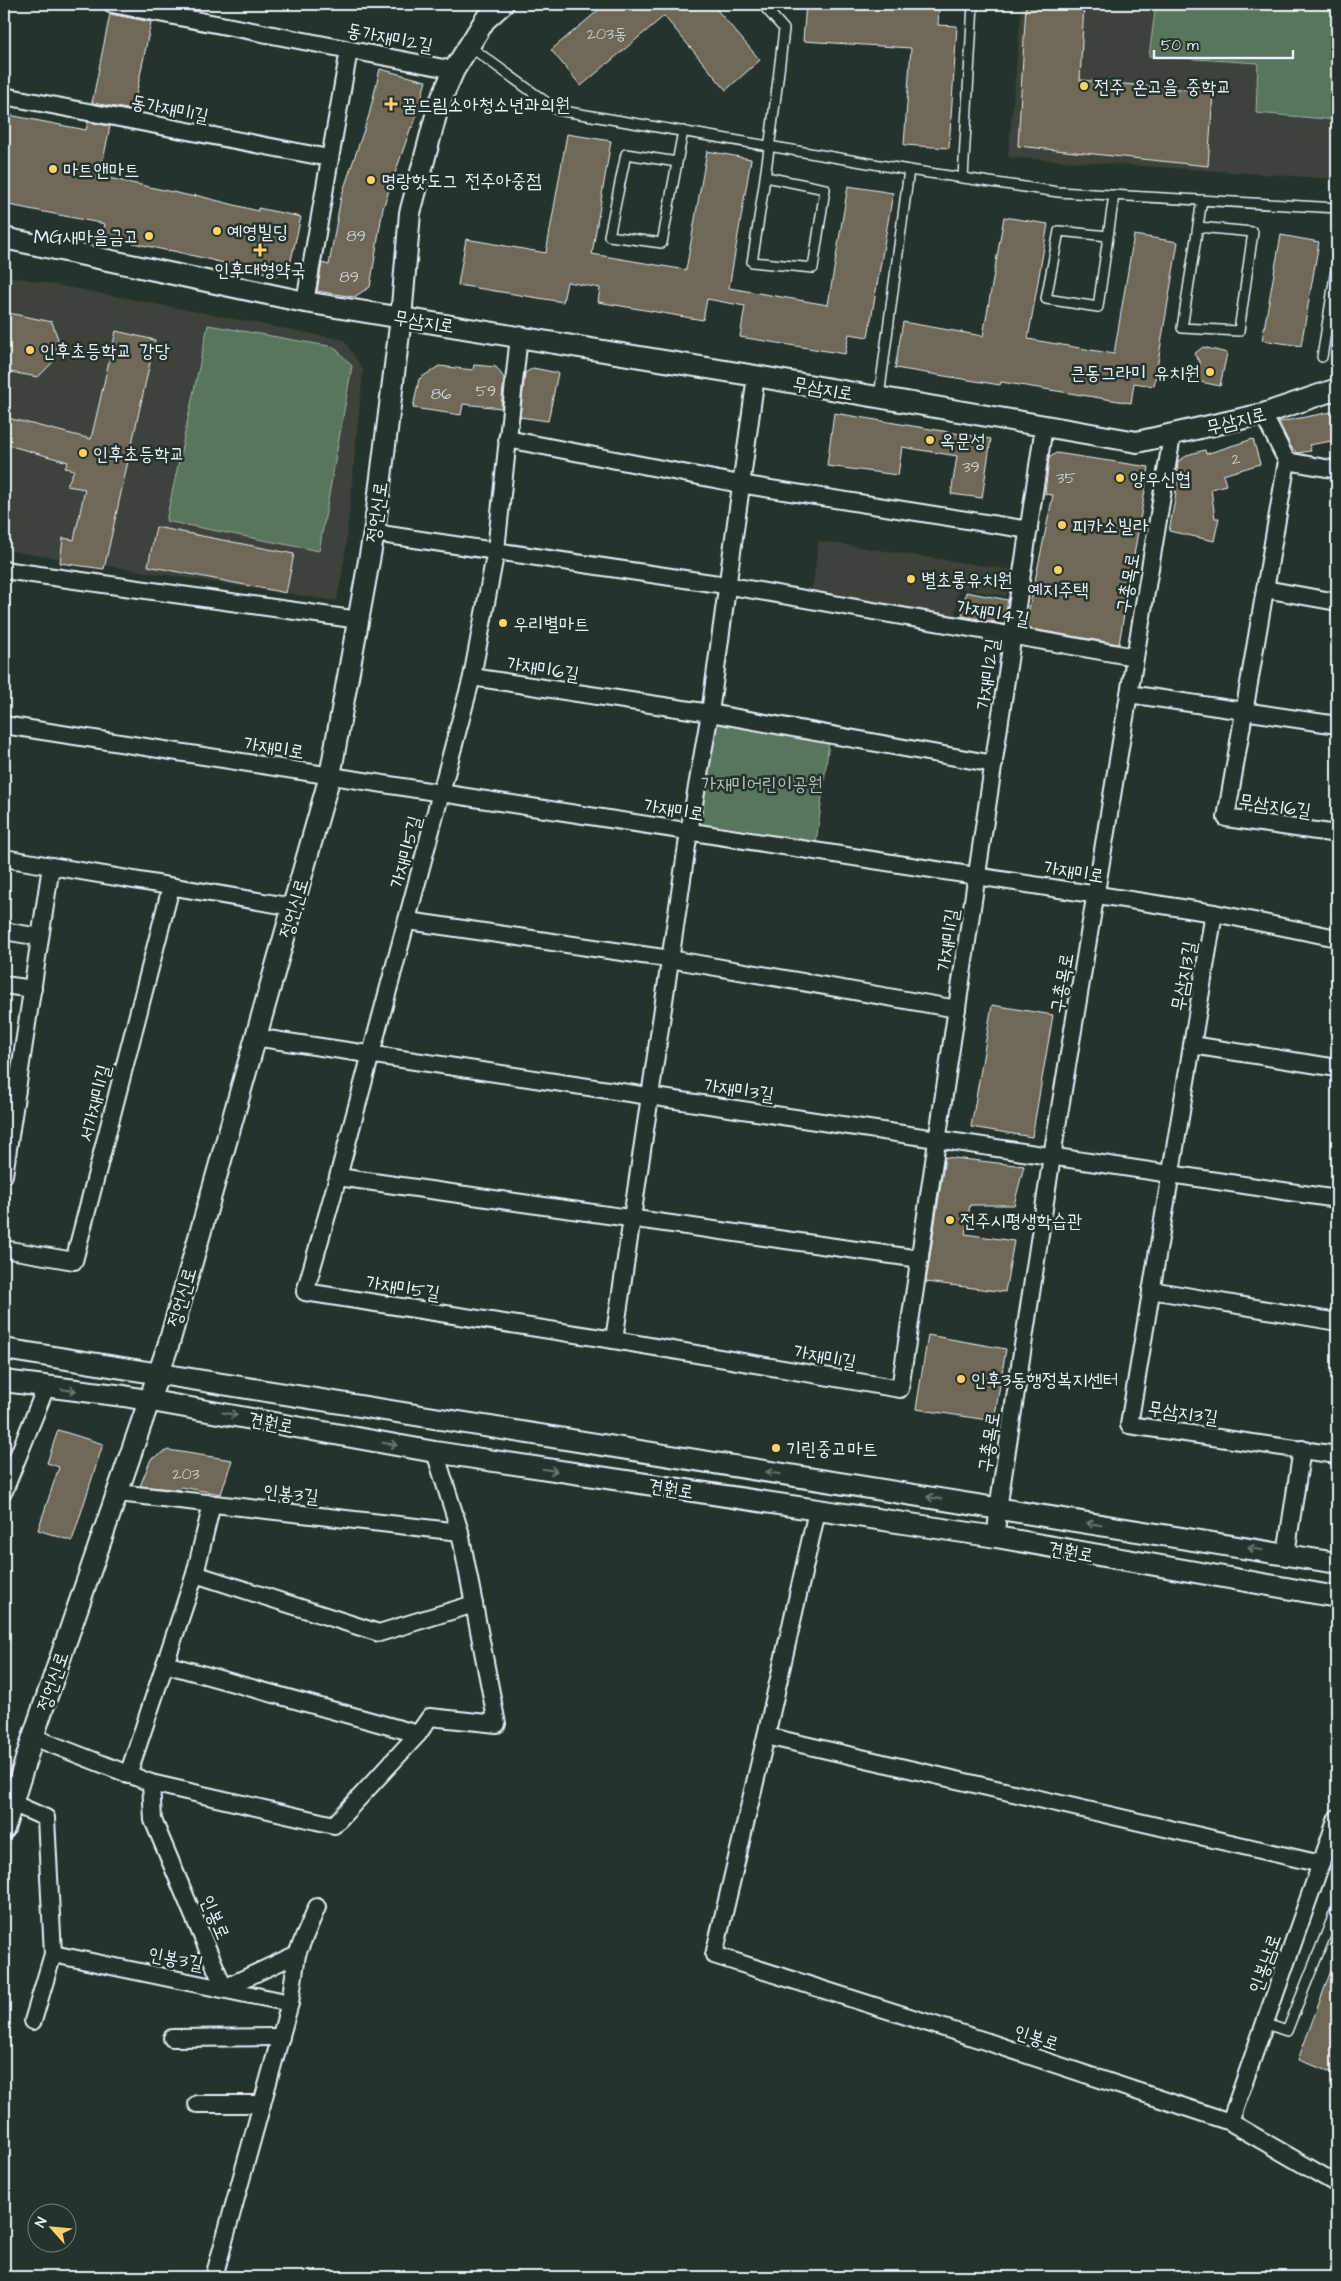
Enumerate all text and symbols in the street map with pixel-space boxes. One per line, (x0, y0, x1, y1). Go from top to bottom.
street label: 동가재미2길 (344, 17, 435, 60)
house number: 203동 (587, 23, 627, 45)
scale bar (1154, 28, 1292, 60)
text: 50 m (1161, 35, 1199, 56)
place label: 전주 온고을 중학교 (1094, 74, 1232, 101)
marker: 전주 온고을 중학교 (1078, 80, 1090, 92)
street label: 동가재미1길 (128, 89, 211, 130)
place label: 꿈드림소아청소년과의원 (402, 92, 570, 119)
marker: 꿈드림소아청소년과의원 (384, 97, 398, 111)
place label: 마트앤마트 (63, 157, 139, 184)
marker: 마트앤마트 (47, 163, 59, 175)
place label: 명랑핫도그 전주아중점 (381, 168, 542, 195)
marker: 명랑핫도그 전주아중점 (365, 174, 377, 186)
place label: 예영빌딩 (227, 219, 288, 246)
place label: MG새마을금고 (34, 224, 139, 251)
marker: 예영빌딩 (211, 225, 223, 237)
house number: 89 (346, 225, 366, 247)
marker: MG새마을금고 (143, 230, 155, 242)
marker: 인후대형약국 (254, 244, 266, 256)
place label: 인후대형약국 (214, 257, 306, 284)
house number: 89 (339, 266, 359, 288)
street label: 무삼지로 (391, 304, 456, 341)
place label: 인후초등학교 강당 (40, 338, 170, 365)
marker: 인후초등학교 강당 (24, 344, 36, 356)
place label: 큰동그라미 유치원 (1070, 360, 1200, 387)
marker: 큰동그라미 유치원 (1204, 366, 1216, 378)
street label: 무삼지로 (790, 371, 855, 408)
house number: 59 (476, 380, 496, 402)
house number: 86 (431, 383, 451, 405)
street label: 무삼지로 (1203, 401, 1269, 442)
place label: 옥문성 (940, 428, 986, 455)
marker: 옥문성 (924, 434, 936, 446)
place label: 인후초등학교 (93, 441, 185, 468)
marker: 인후초등학교 (77, 447, 89, 459)
house number: 2 (1231, 448, 1241, 470)
house number: 39 (962, 456, 980, 478)
place label: 양우신협 (1130, 466, 1191, 493)
house number: 35 (1056, 467, 1076, 489)
marker: 양우신협 (1114, 472, 1126, 484)
street label: 정언신로 (360, 480, 395, 544)
place label: 피카소빌라 (1072, 513, 1149, 540)
marker: 피카소빌라 (1056, 519, 1068, 531)
street label: 구총목로 (1110, 551, 1147, 616)
marker: 예지주택 (1052, 564, 1064, 576)
place label: 별초롱유치원 (921, 567, 1013, 594)
marker: 별초롱유치원 (905, 573, 917, 585)
place label: 예지주택 (1027, 577, 1089, 604)
street label: 가재미4길 (954, 594, 1032, 633)
place label: 우리별마트 (513, 611, 589, 638)
marker: 우리별마트 (497, 617, 509, 629)
street label: 가재미2길 (970, 637, 1007, 712)
street label: 가재미6길 (505, 650, 581, 689)
street label: 가재미로 (241, 730, 306, 767)
park label: 가재미어린이공원 (701, 771, 823, 798)
street label: 무삼지6길 (1237, 788, 1313, 825)
street label: 가재미로 (641, 792, 706, 829)
street label: 가재미5길 (384, 813, 429, 892)
street label: 가재미로 (1041, 854, 1106, 891)
street label: 정언신로 (273, 875, 316, 942)
street label: 가재미1길 (931, 907, 966, 974)
street label: 무삼지3길 (1165, 939, 1204, 1013)
street label: 구총목로 (1044, 951, 1081, 1016)
street label: 서가재미1길 (73, 1062, 118, 1145)
street label: 가재미3길 (702, 1072, 776, 1109)
place label: 전주시평생학습관 (960, 1208, 1082, 1235)
marker: 전주시평생학습관 (944, 1214, 956, 1226)
street label: 정언신로 (161, 1264, 204, 1331)
street label: 가재미5길 (364, 1269, 442, 1308)
street label: 가재미1길 (791, 1339, 858, 1376)
place label: 인후3동행정복지센터 (971, 1367, 1118, 1394)
marker: 인후3동행정복지센터 (955, 1373, 967, 1385)
one-way arrow (61, 1385, 77, 1394)
street label: 무삼지3길 (1146, 1395, 1220, 1432)
street label: 견훤로 (246, 1406, 296, 1441)
one-way arrow (222, 1409, 238, 1419)
street label: 구총목로 (971, 1410, 1008, 1475)
place label: 기린중고마트 (786, 1436, 878, 1463)
one-way arrow (381, 1439, 397, 1449)
marker: 기린중고마트 (770, 1442, 782, 1454)
house number: 203 (172, 1463, 200, 1485)
one-way arrow (542, 1465, 558, 1475)
one-way arrow (766, 1468, 782, 1478)
street label: 견훤로 (646, 1473, 696, 1506)
street label: 인봉3길 (262, 1478, 320, 1511)
one-way arrow (926, 1492, 942, 1502)
one-way arrow (1086, 1519, 1102, 1529)
street label: 견훤로 (1046, 1535, 1096, 1570)
one-way arrow (1247, 1544, 1263, 1554)
street label: 정언신로 (31, 1648, 76, 1715)
street label: 인봉로 (193, 1891, 236, 1944)
street label: 인봉남로 (1242, 1930, 1289, 1997)
street label: 인봉3길 (146, 1941, 206, 1978)
street label: 인봉로 (1011, 2018, 1063, 2058)
north arrow (28, 2204, 78, 2254)
text: N (30, 2214, 52, 2231)

